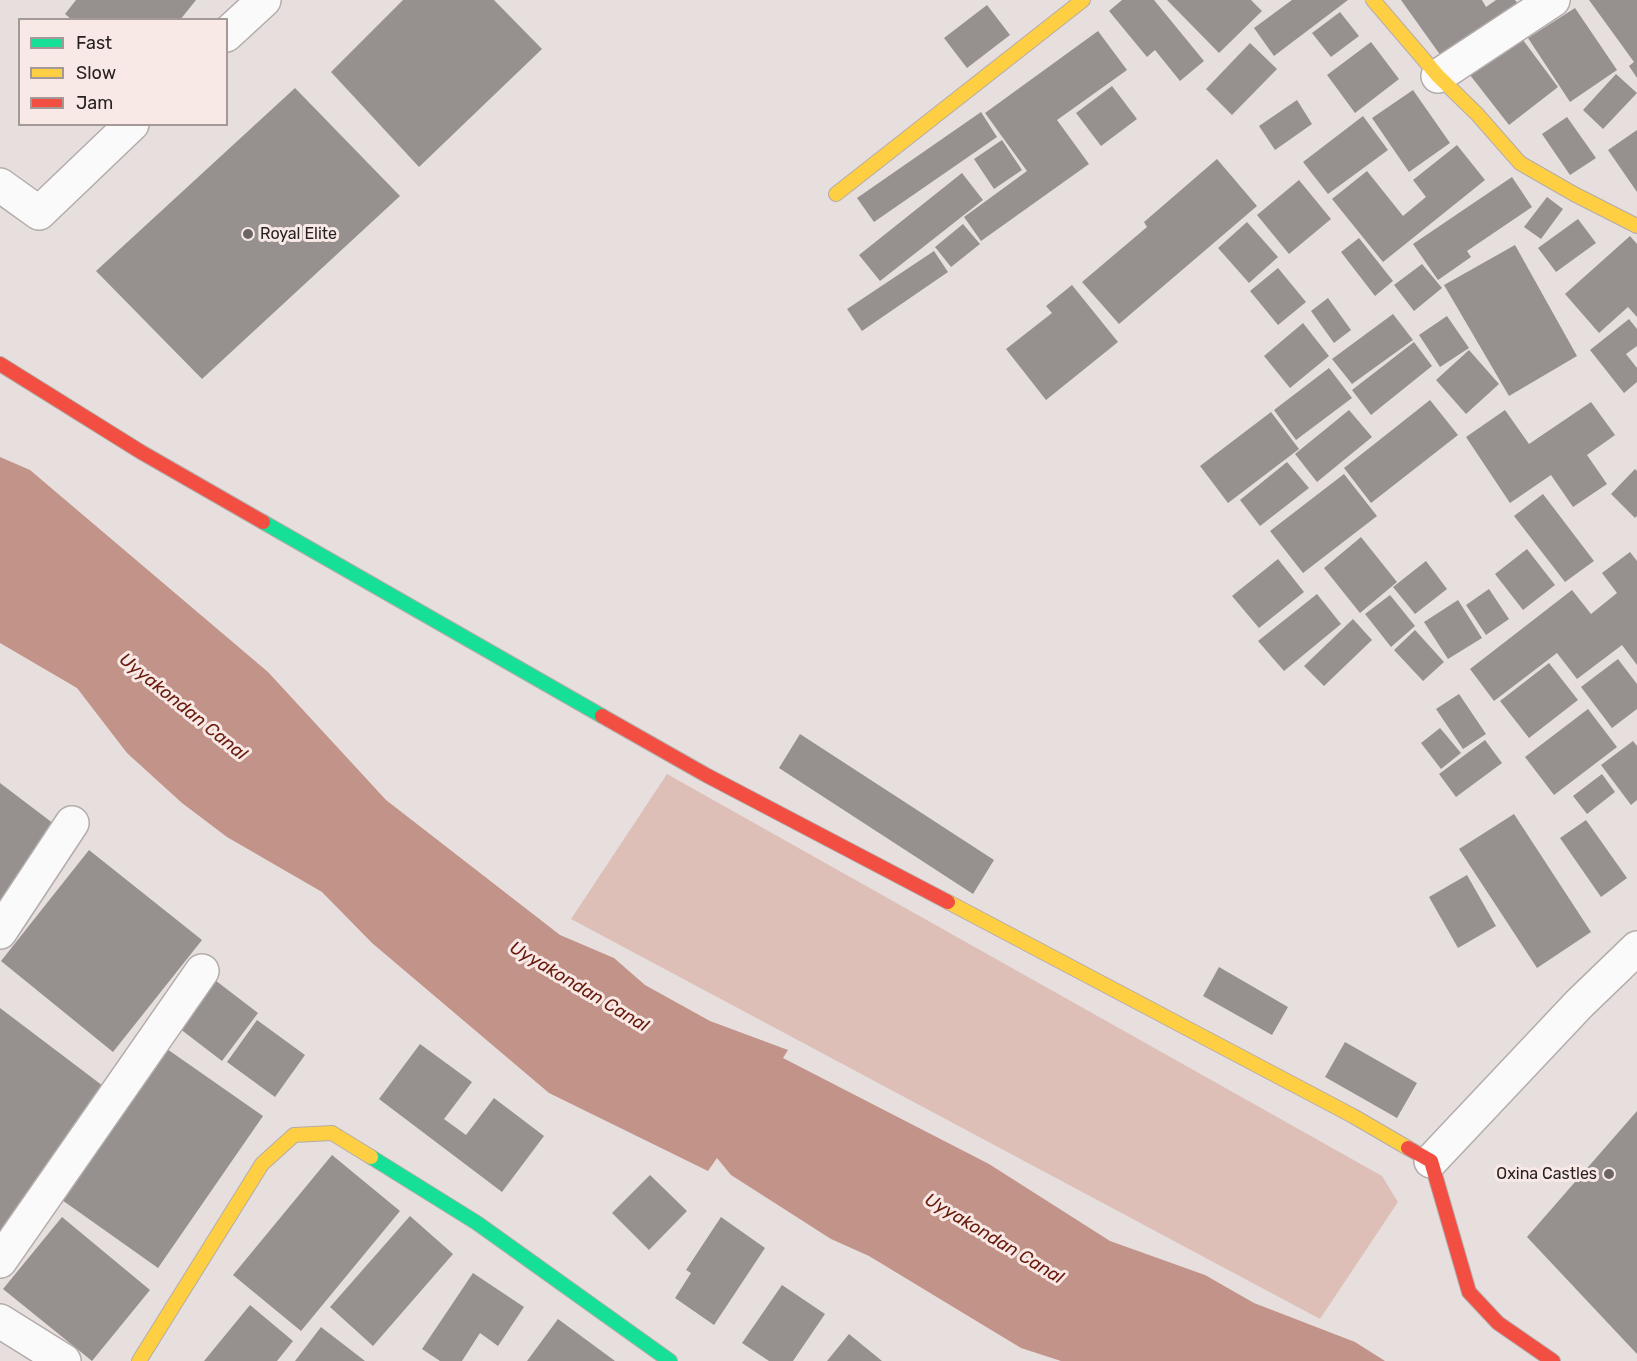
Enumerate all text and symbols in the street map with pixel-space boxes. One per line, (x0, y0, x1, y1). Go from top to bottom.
legend (18, 18, 228, 126)
text: Fast (76, 32, 112, 54)
text: Slow (76, 62, 116, 84)
text: Jam (76, 92, 113, 114)
place label: Royal Elite (260, 224, 337, 244)
marker: Royal Elite (241, 227, 255, 241)
water label: Uyyakondan Canal (115, 649, 251, 765)
water label: Uyyakondan Canal (506, 937, 652, 1037)
place label: Oxina Castles (1496, 1164, 1597, 1184)
marker: Oxina Castles (1602, 1167, 1616, 1181)
water label: Uyyakondan Canal (921, 1189, 1067, 1289)

